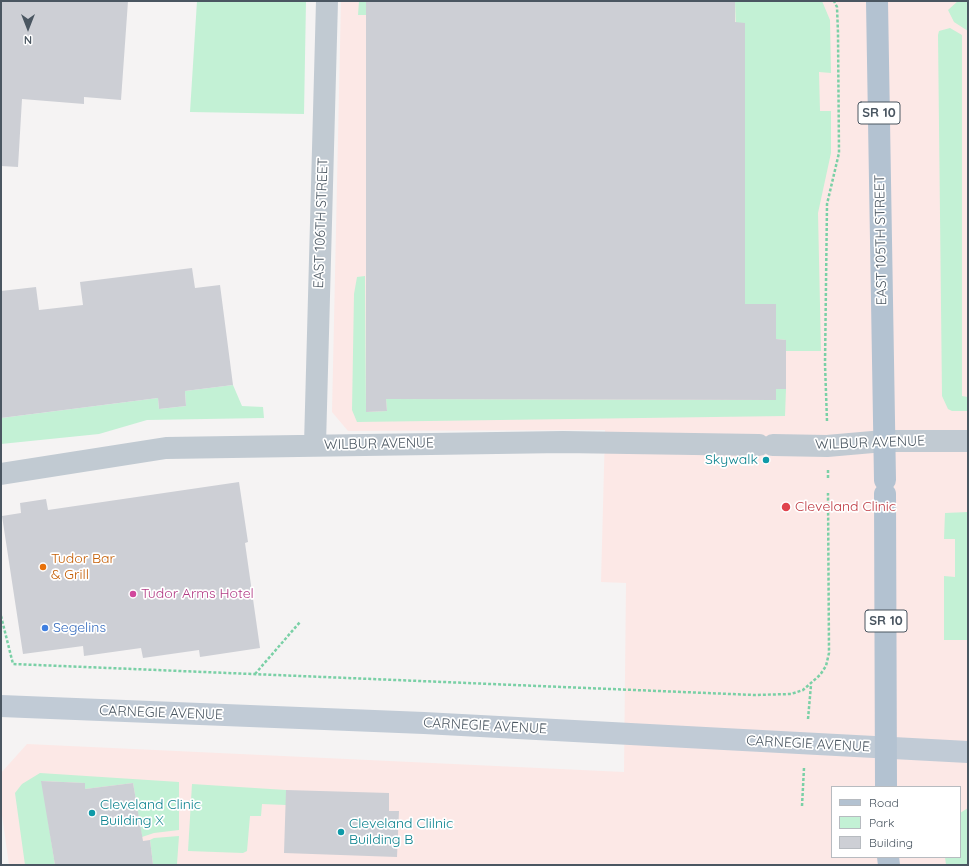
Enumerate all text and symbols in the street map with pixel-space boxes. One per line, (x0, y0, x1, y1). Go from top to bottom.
north arrow (8, 8, 48, 48)
text: N (24, 33, 32, 47)
road number: SR 10 (858, 102, 900, 124)
street label: EAST 106TH STREET (310, 157, 332, 289)
street label: EAST 105TH STREET (871, 175, 891, 305)
street label: WILBUR AVENUE (815, 433, 925, 453)
street label: WILBUR AVENUE (324, 435, 434, 453)
place label: Skywalk (705, 452, 758, 468)
marker: Skywalk (761, 455, 771, 465)
place label: Cleveland Clinic (795, 499, 896, 515)
marker: Cleveland Clinic (780, 501, 792, 513)
place label: Tudor Bar & Grill (51, 551, 115, 584)
marker: Tudor Bar & Grill (38, 562, 48, 572)
place label: Tudor Arms Hotel (141, 586, 254, 602)
marker: Tudor Arms Hotel (128, 589, 138, 599)
road number: SR 10 (865, 610, 907, 632)
place label: Segelins (53, 620, 106, 636)
marker: Segelins (40, 623, 50, 633)
street label: CARNEGIE AVENUE (99, 702, 223, 724)
street label: CARNEGIE AVENUE (423, 714, 547, 738)
street label: CARNEGIE AVENUE (746, 732, 870, 756)
legend (831, 786, 961, 858)
text: Road (869, 795, 899, 810)
place label: Cleveland Clinic Building X (100, 797, 201, 830)
marker: Cleveland Clinic Building X (87, 808, 97, 818)
text: Park (869, 815, 894, 830)
place label: Cleveland Clilnic Building B (349, 816, 453, 848)
marker: Cleveland Clilnic Building B (336, 827, 346, 837)
text: Building (869, 835, 913, 850)

